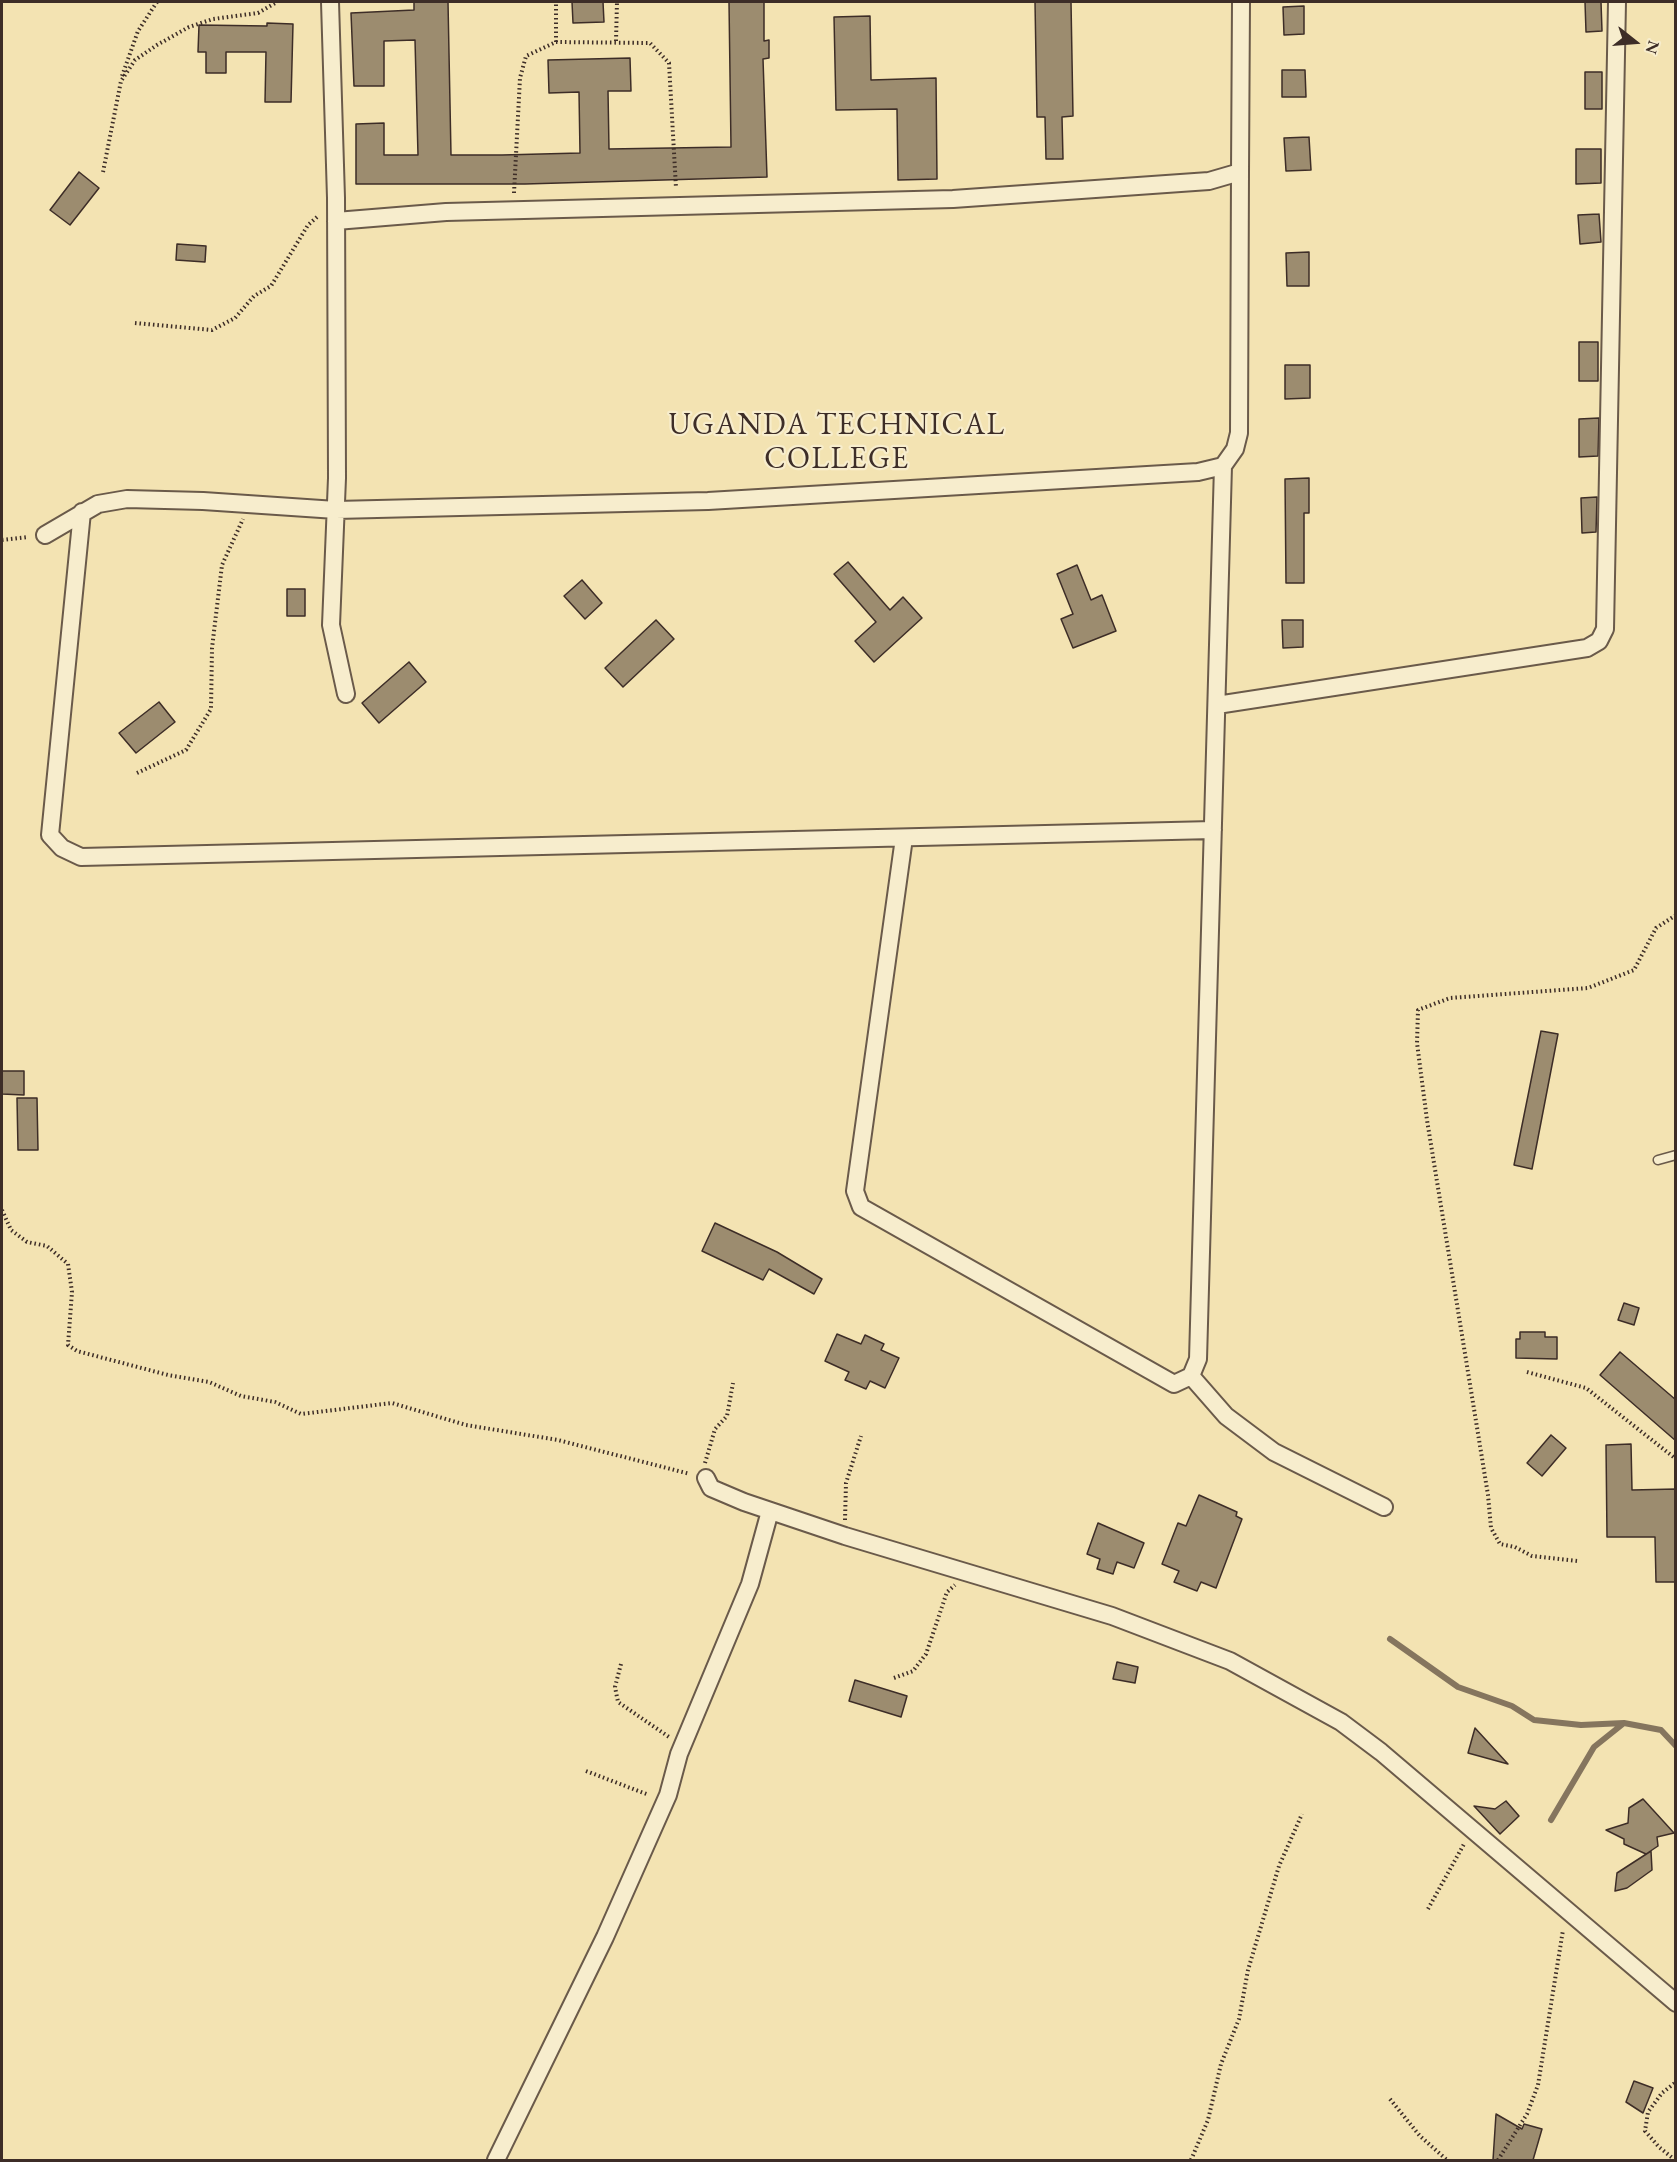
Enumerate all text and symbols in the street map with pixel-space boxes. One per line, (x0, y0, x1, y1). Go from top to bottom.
north arrow (1605, 12, 1665, 72)
text: N (1641, 38, 1665, 57)
district label: UGANDA TECHNICAL COLLEGE (668, 408, 1006, 478)

